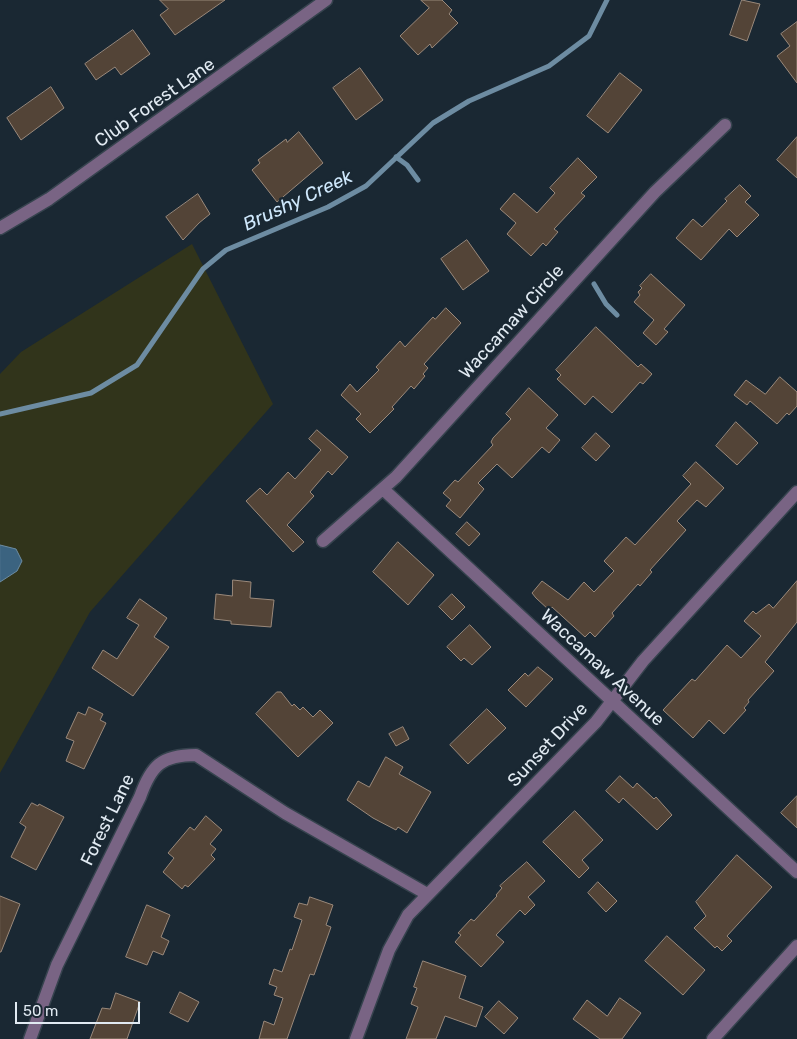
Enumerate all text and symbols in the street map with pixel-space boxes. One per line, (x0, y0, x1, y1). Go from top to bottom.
street label: Club Forest Lane (91, 54, 219, 152)
water label: Brushy Creek (240, 166, 356, 236)
street label: Waccamaw Circle (455, 261, 569, 383)
street label: Waccamaw Avenue (536, 605, 668, 731)
street label: Sunset Drive (504, 699, 592, 791)
street label: Forest Lane (77, 771, 139, 869)
scale bar (18, 992, 142, 1024)
text: 50 m (23, 1002, 58, 1020)

